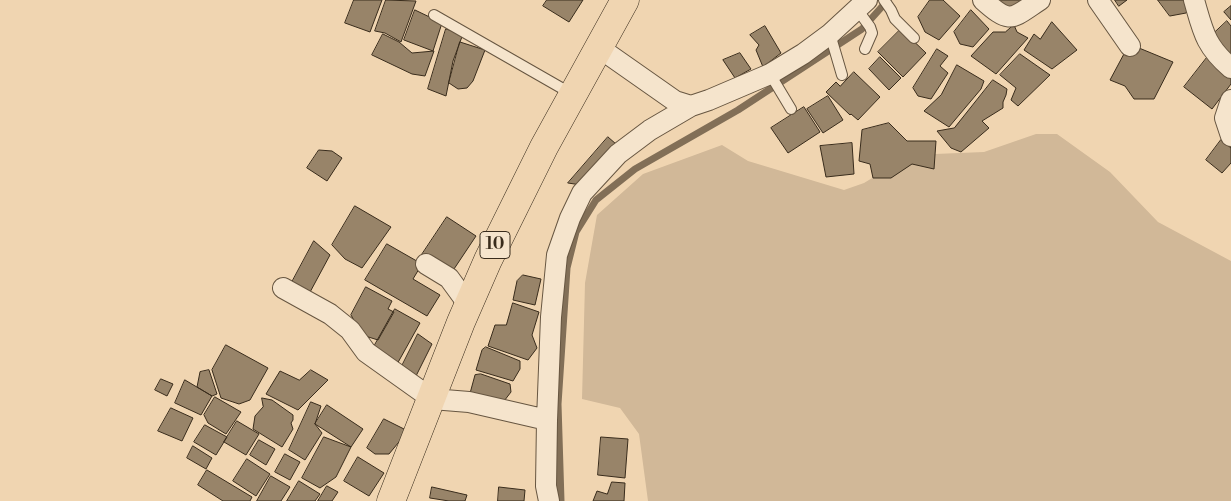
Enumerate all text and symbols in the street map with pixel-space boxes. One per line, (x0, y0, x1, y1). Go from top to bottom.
road number: 10 (480, 232, 510, 258)

